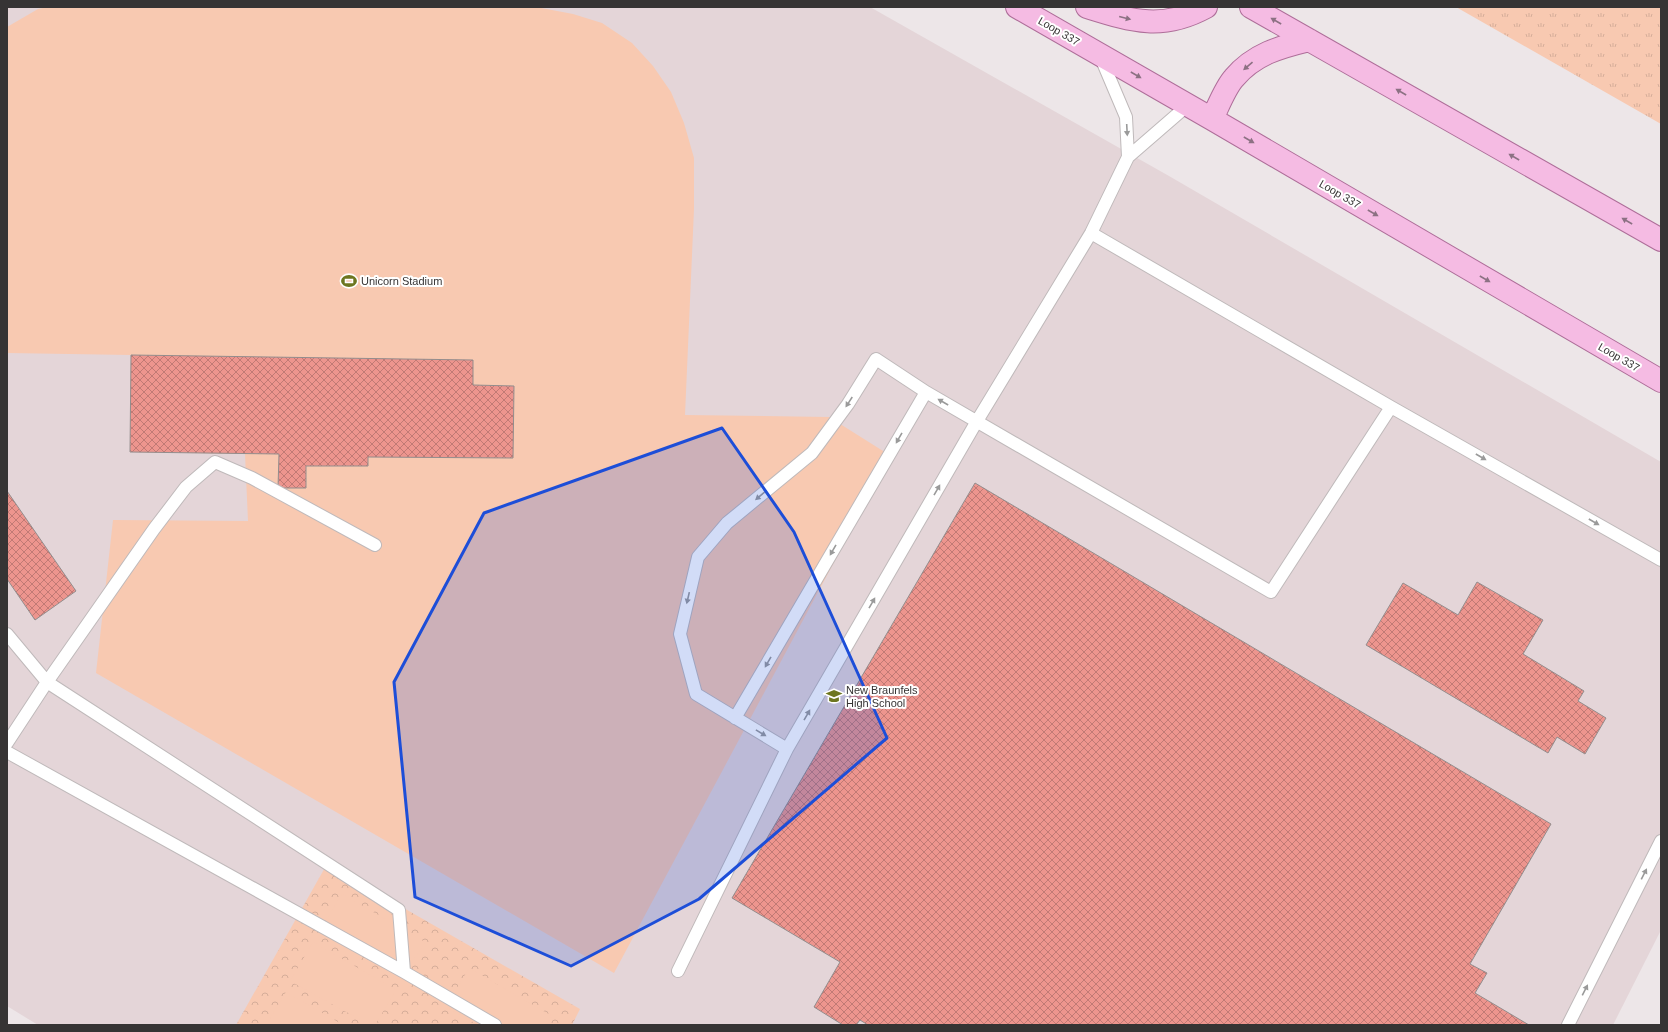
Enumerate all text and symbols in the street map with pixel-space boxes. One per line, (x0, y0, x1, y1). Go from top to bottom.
street label: Loop 337 (1036, 14, 1082, 48)
one-way arrow (1118, 16, 1131, 22)
one-way arrow (1270, 18, 1282, 25)
one-way arrow (1242, 61, 1253, 70)
one-way arrow (1130, 72, 1142, 79)
one-way arrow (1395, 89, 1407, 96)
one-way arrow (1123, 124, 1130, 136)
one-way arrow (1243, 137, 1254, 144)
one-way arrow (1508, 153, 1520, 160)
street label: Loop 337 (1317, 177, 1363, 211)
one-way arrow (1368, 209, 1378, 217)
one-way arrow (1621, 217, 1633, 224)
sports icon: Unicorn Stadium (340, 272, 358, 290)
place label: Unicorn Stadium (361, 275, 442, 287)
one-way arrow (1479, 275, 1491, 282)
street label: Loop 337 (1596, 340, 1642, 374)
one-way arrow (845, 397, 853, 408)
one-way arrow (937, 398, 949, 405)
one-way arrow (895, 432, 902, 444)
one-way arrow (1475, 454, 1487, 461)
one-way arrow (933, 484, 940, 496)
one-way arrow (755, 492, 766, 501)
one-way arrow (1588, 518, 1600, 525)
one-way arrow (830, 544, 837, 556)
one-way arrow (685, 592, 691, 604)
one-way arrow (868, 597, 875, 609)
one-way arrow (764, 656, 771, 668)
place label: New Braunfels High School (846, 684, 918, 709)
school or university icon: New Braunfels High School (825, 687, 843, 705)
one-way arrow (803, 709, 810, 721)
one-way arrow (755, 730, 767, 737)
one-way arrow (1641, 869, 1647, 880)
one-way arrow (1582, 984, 1589, 996)

